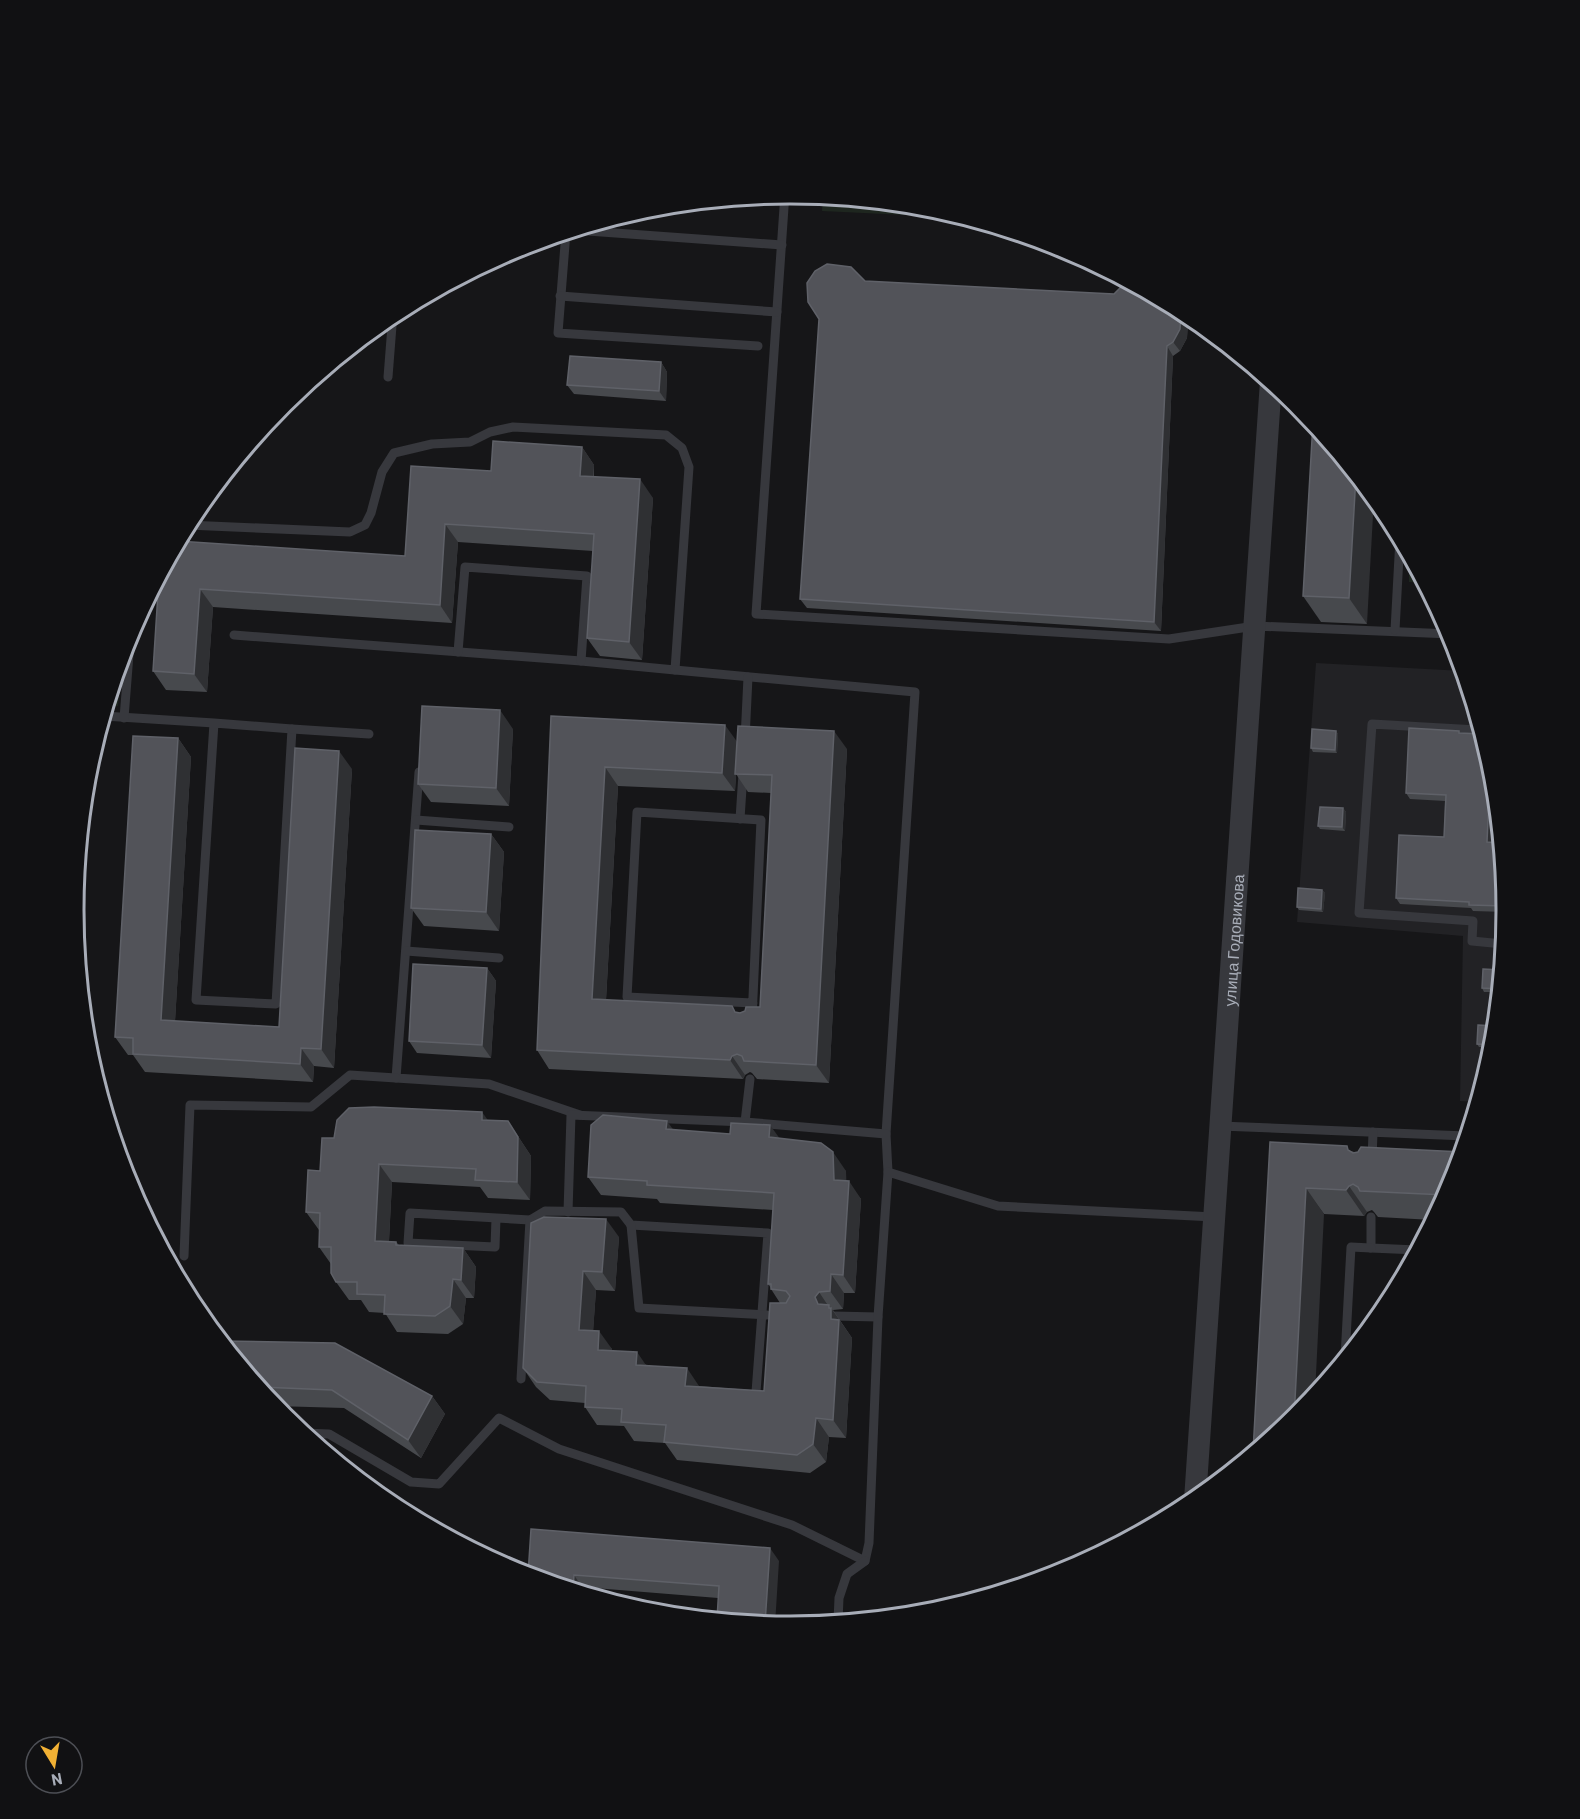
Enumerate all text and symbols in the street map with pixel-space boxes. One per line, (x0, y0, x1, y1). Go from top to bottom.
street label: улица Годовикова (1219, 874, 1247, 1007)
north arrow (24, 1735, 84, 1795)
text: N (50, 1770, 64, 1791)

